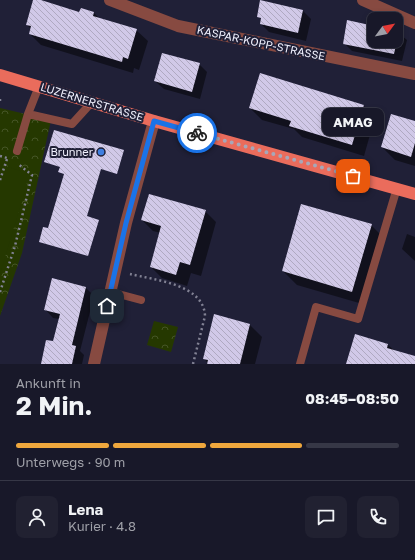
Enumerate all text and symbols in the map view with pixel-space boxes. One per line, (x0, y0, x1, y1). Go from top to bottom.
north arrow (367, 12, 403, 48)
map controls (367, 12, 403, 48)
street label: KASPAR-KOPP-STRASSE (196, 23, 327, 63)
street label: LUZERNERSTRASSE (39, 80, 145, 123)
callout: AMAG (322, 108, 384, 136)
courier (177, 113, 217, 153)
text: AMAG (333, 114, 373, 130)
icon: bike (186, 122, 208, 144)
place label: Brunner (50, 145, 94, 158)
marker: Brunner (96, 147, 106, 157)
pin (336, 159, 370, 193)
icon: bag (342, 165, 364, 187)
pin (90, 289, 124, 323)
icon: home (96, 295, 118, 317)
text: Ankunft in (16, 375, 81, 391)
text: 08:45–08:50 (305, 389, 399, 407)
text: 2 Min. (16, 390, 93, 421)
text: Unterwegs · 90 m (16, 454, 125, 470)
button: person (16, 496, 58, 538)
button: chat (305, 496, 347, 538)
button: phone (357, 496, 399, 538)
text: Lena (68, 500, 103, 518)
text: Kurier · 4.8 (68, 518, 136, 534)

